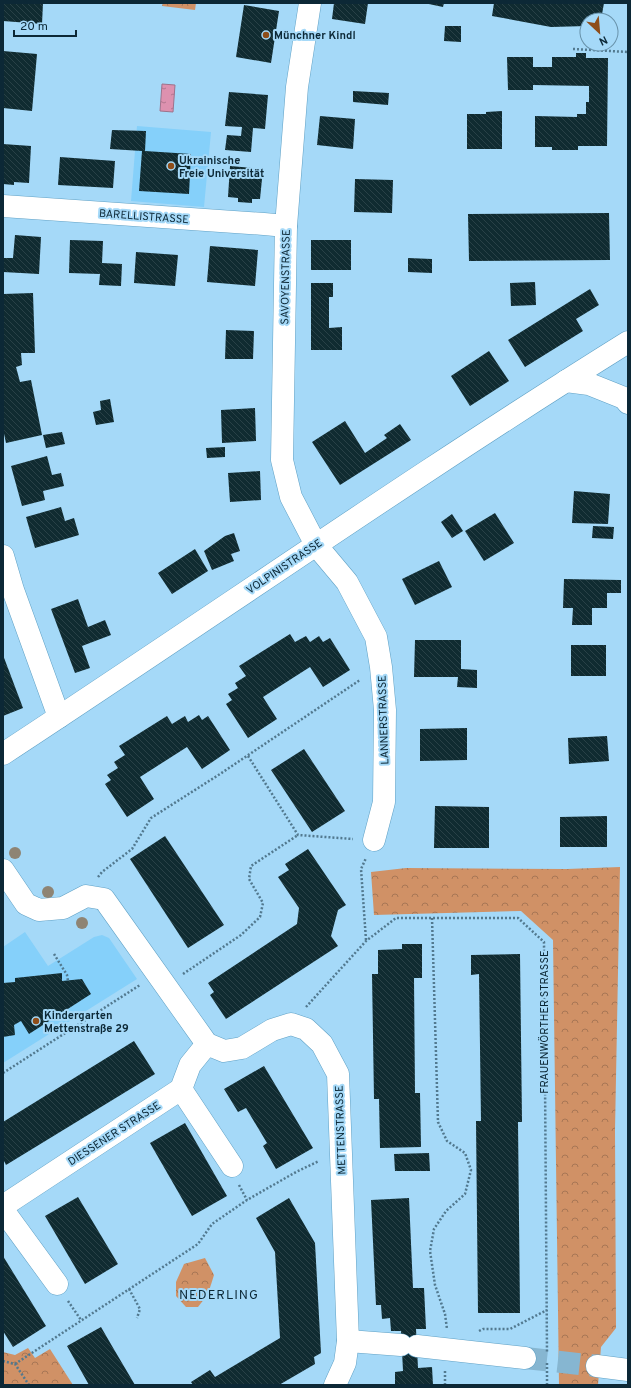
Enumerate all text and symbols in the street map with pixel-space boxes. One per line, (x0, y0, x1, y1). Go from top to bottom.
scale bar (14, 12, 76, 38)
north arrow (579, 12, 619, 52)
text: 20 m (20, 19, 48, 35)
place label: Münchner Kindl (274, 29, 356, 43)
marker: Münchner Kindl (261, 30, 271, 40)
text: N (596, 32, 610, 48)
place label: Ukrainische Freie Universität (179, 154, 264, 181)
marker: Ukrainische Freie Universität (166, 161, 176, 171)
street label: BARELLISTRASSE (98, 207, 189, 227)
street label: SAVOYENSTRASSE (278, 229, 294, 325)
street label: VOLPINISTRASSE (244, 536, 325, 597)
street label: LANNERSTRASSE (375, 675, 393, 765)
street label: FRAUENWÖRTHER STRASSE (537, 950, 552, 1094)
place label: Kindergarten Mettenstraße 29 (44, 1009, 129, 1036)
marker: Kindergarten Mettenstraße 29 (31, 1016, 41, 1026)
street label: METTENSTRASSE (332, 1085, 350, 1175)
street label: DIESSENER STRASSE (66, 1099, 164, 1169)
district label: NEDERLING (179, 1288, 259, 1304)

